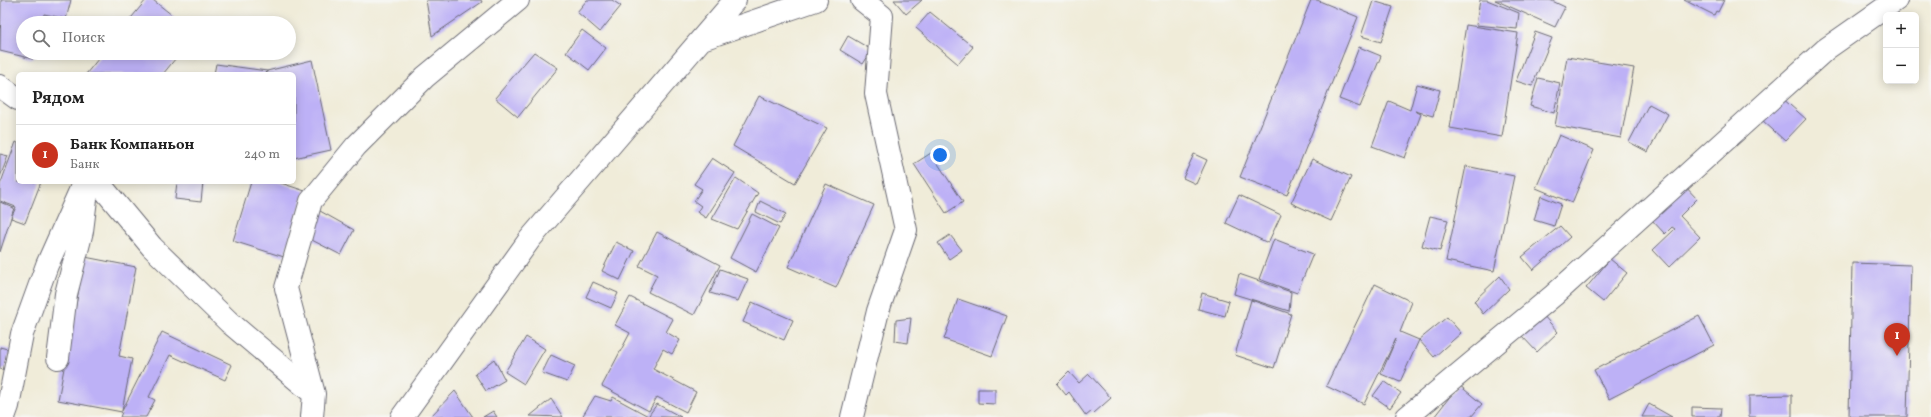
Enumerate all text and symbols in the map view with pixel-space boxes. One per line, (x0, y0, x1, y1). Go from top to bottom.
map controls (1883, 12, 1919, 84)
button: + (1883, 12, 1919, 48)
search box (16, 16, 296, 60)
icon: search (30, 27, 52, 49)
text: Поиск (62, 28, 105, 49)
button: − (1883, 48, 1919, 84)
text: Рядом (32, 87, 85, 110)
text: Банк Компаньон (70, 135, 194, 156)
your location (930, 145, 950, 165)
text: 1 (42, 146, 48, 164)
text: 240 m (244, 146, 280, 164)
text: Банк (70, 156, 99, 174)
pin: 1 (1884, 323, 1910, 356)

